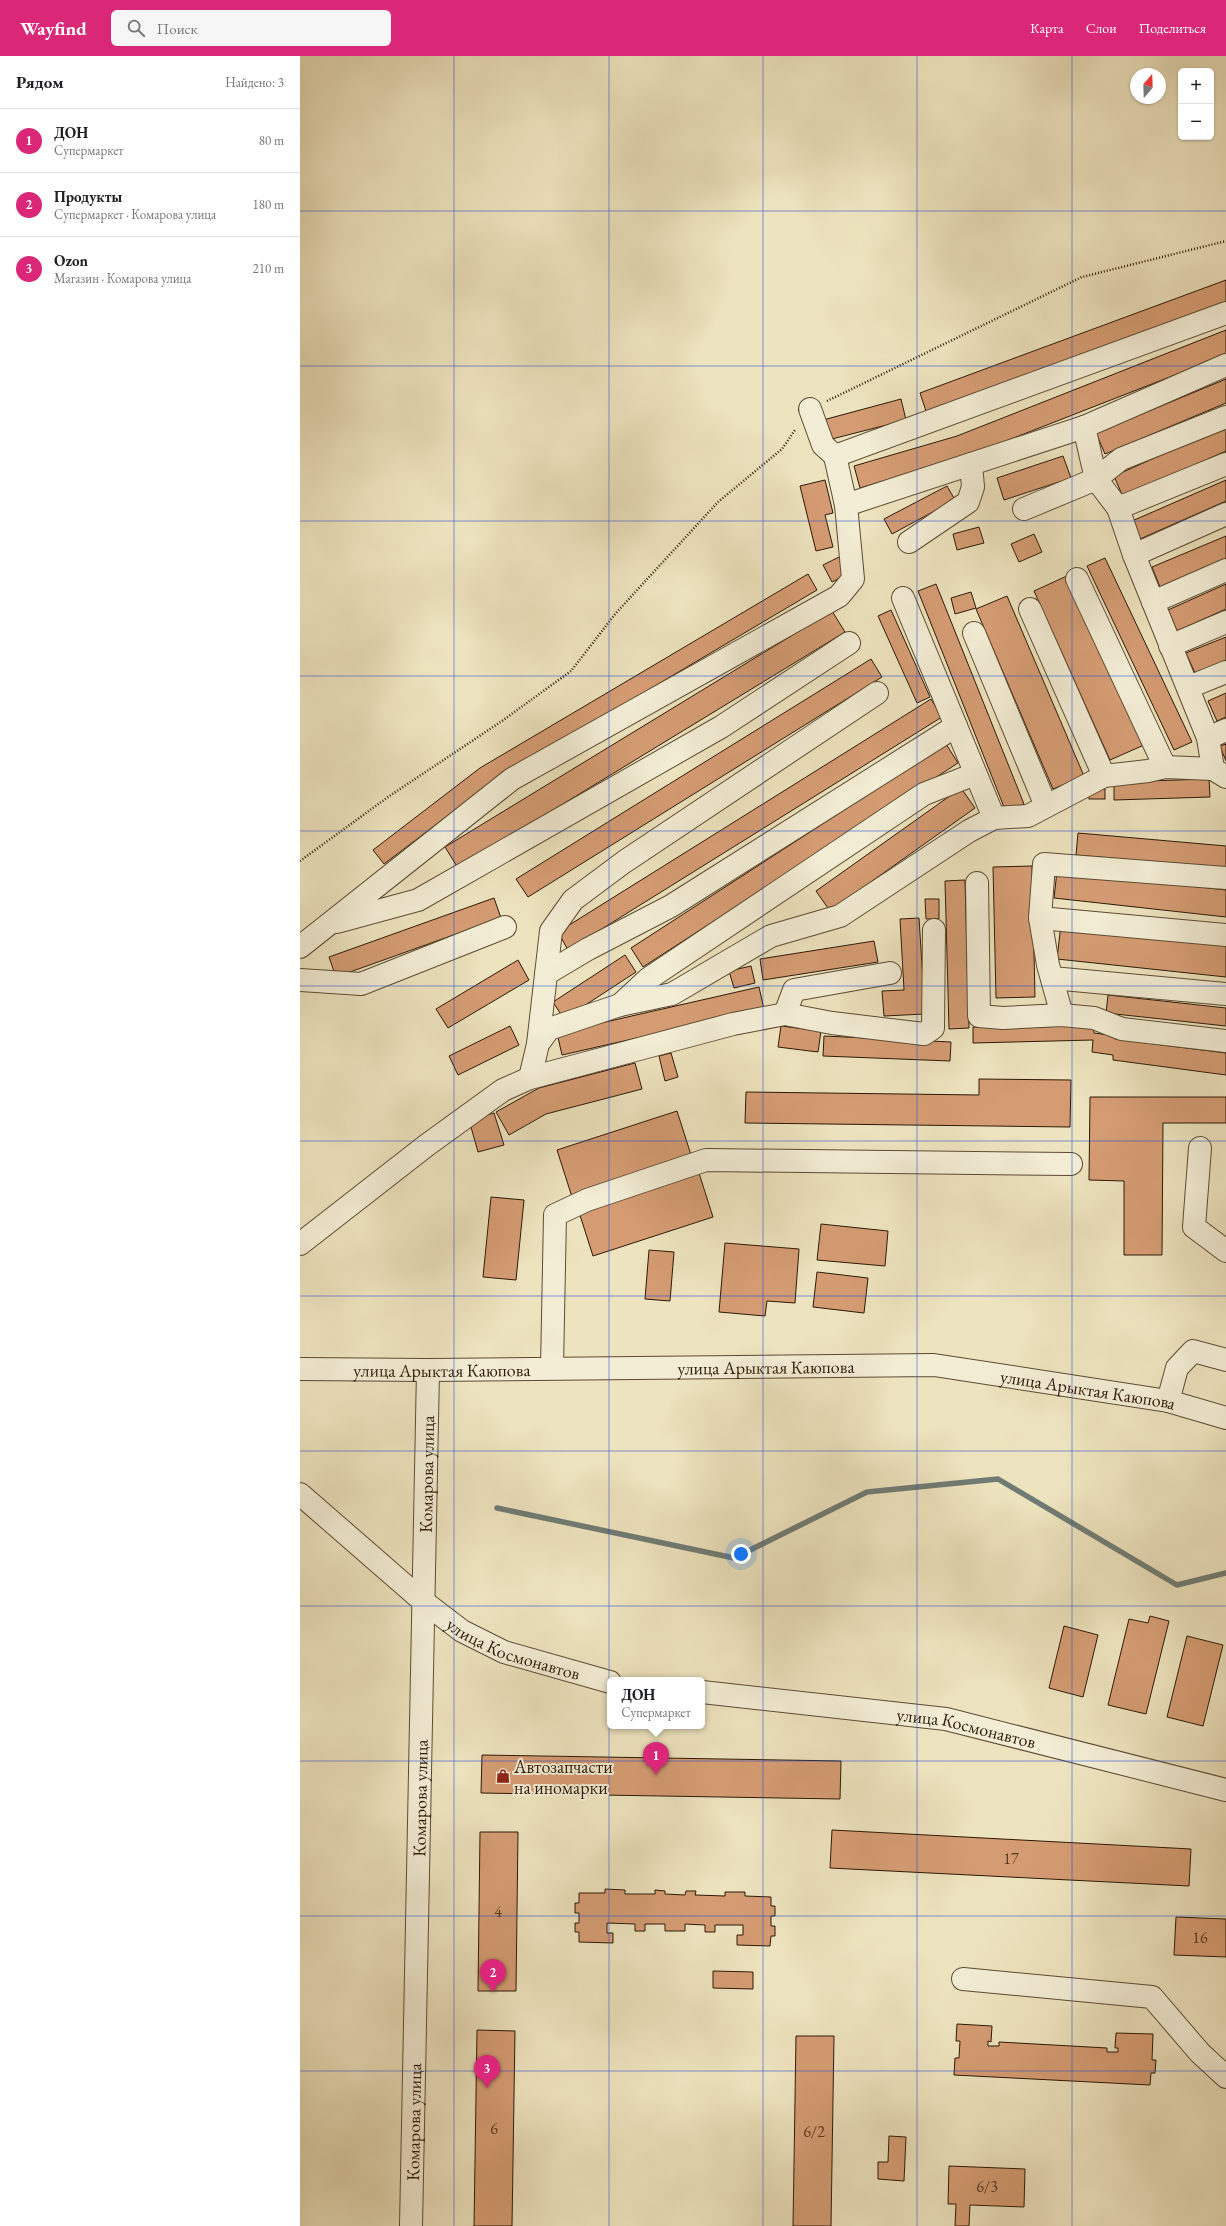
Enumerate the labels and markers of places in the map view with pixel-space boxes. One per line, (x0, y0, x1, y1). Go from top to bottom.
pin: 1 (643, 1742, 669, 1775)
place label: Автозапчасти на иномарки (513, 1755, 613, 1799)
shop icon: Автозапчасти на иномарки (495, 1768, 511, 1784)
pin: 2 (480, 1959, 506, 1992)
pin: 3 (474, 2055, 500, 2088)

